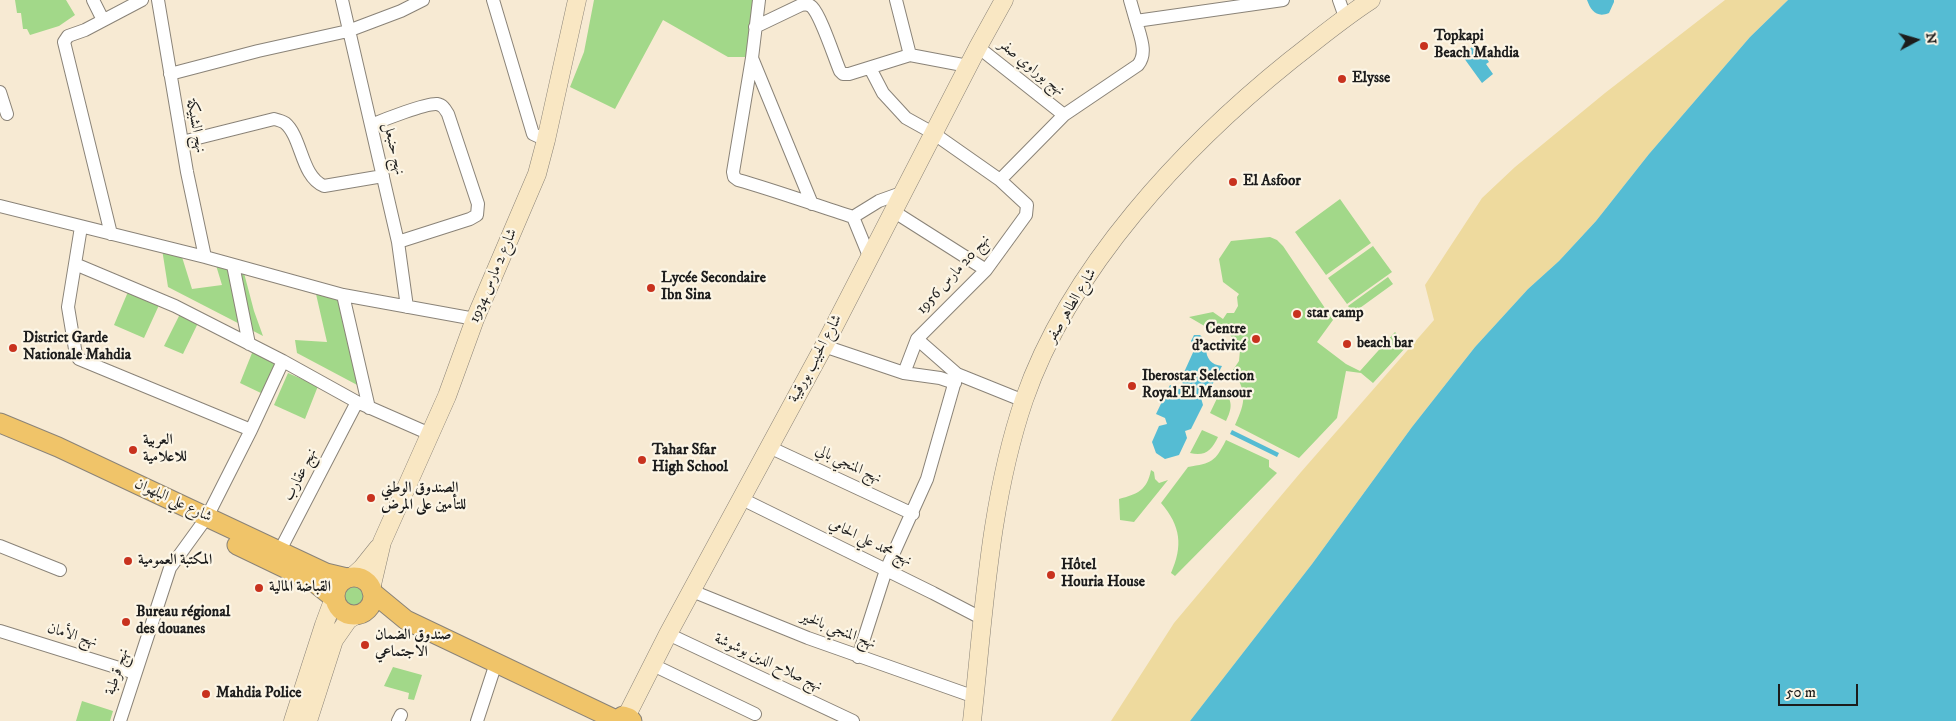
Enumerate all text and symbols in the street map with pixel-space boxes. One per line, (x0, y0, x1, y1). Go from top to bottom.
north arrow (1891, 15, 1941, 65)
place label: Topkapi Beach Mahdia (1434, 28, 1519, 63)
text: N (1921, 32, 1940, 45)
street label: نهج بوراوي صفر (994, 36, 1068, 100)
marker: Topkapi Beach Mahdia (1418, 40, 1430, 52)
place label: Elysse (1352, 70, 1390, 88)
marker: Elysse (1336, 73, 1348, 85)
street label: نهج الشبيكة (181, 98, 209, 154)
street label: نهج حنبعل (378, 121, 408, 177)
place label: El Asfoor (1243, 173, 1301, 191)
marker: El Asfoor (1227, 176, 1239, 188)
street label: شارع 2 مارس 1934 (466, 226, 522, 326)
street label: نهج 20 مارس 1956 (914, 231, 994, 319)
street label: شارع الطاهر صفر (1043, 266, 1101, 346)
place label: Lycée Secondaire Ibn Sina (661, 270, 766, 305)
marker: Lycée Secondaire Ibn Sina (645, 282, 657, 294)
place label: star camp (1307, 305, 1364, 323)
marker: star camp (1291, 308, 1303, 320)
street label: شارع الحبيب بورقيبة (785, 312, 847, 406)
place label: Centre d'activité (1192, 321, 1246, 356)
place label: District Garde Nationale Mahdia (23, 330, 131, 365)
marker: Centre d'activité (1250, 333, 1262, 345)
place label: beach bar (1357, 335, 1413, 353)
marker: beach bar (1341, 338, 1353, 350)
marker: District Garde Nationale Mahdia (7, 342, 19, 354)
place label: Iberostar Selection Royal El Mansour (1142, 368, 1254, 403)
marker: Iberostar Selection Royal El Mansour (1126, 380, 1138, 392)
place label: العربية للاعلامية (143, 432, 187, 467)
place label: Tahar Sfar High School (652, 442, 728, 477)
street label: نهج المنجي بالي (812, 442, 884, 488)
marker: العربية للاعلامية (127, 444, 139, 456)
street label: نهج عقارب (280, 446, 322, 504)
marker: Tahar Sfar High School (636, 454, 648, 466)
street label: شارع علي البلهوان (131, 475, 215, 527)
place label: الصندوق الوطني للتأمين على المرض (381, 480, 466, 515)
marker: الصندوق الوطني للتأمين على المرض (365, 492, 377, 504)
street label: نهج محمد علي الحامي (826, 515, 914, 571)
place label: المكتبة العمومية (138, 552, 212, 570)
marker: المكتبة العمومية (122, 555, 134, 567)
place label: Hôtel Houria House (1061, 557, 1145, 592)
marker: Hôtel Houria House (1045, 569, 1057, 581)
place label: القباضة المالية (269, 579, 331, 597)
marker: القباضة المالية (253, 582, 265, 594)
place label: Bureau régional des douanes (136, 604, 230, 639)
street label: نهج المنجي بالخير (798, 608, 878, 654)
marker: Bureau régional des douanes (120, 616, 132, 628)
street label: نهج الأمان (45, 620, 99, 652)
place label: صندوق الضمان الاجتماعي (375, 627, 451, 662)
street label: نهج صلاح الدين بوشوشة (711, 630, 825, 696)
marker: صندوق الضمان الاجتماعي (359, 639, 371, 651)
street label: نهج قرطبة (102, 646, 134, 698)
scale bar (1781, 674, 1861, 706)
text: 50 m (1786, 683, 1816, 702)
place label: Mahdia Police (216, 685, 302, 703)
marker: Mahdia Police (200, 688, 212, 700)

